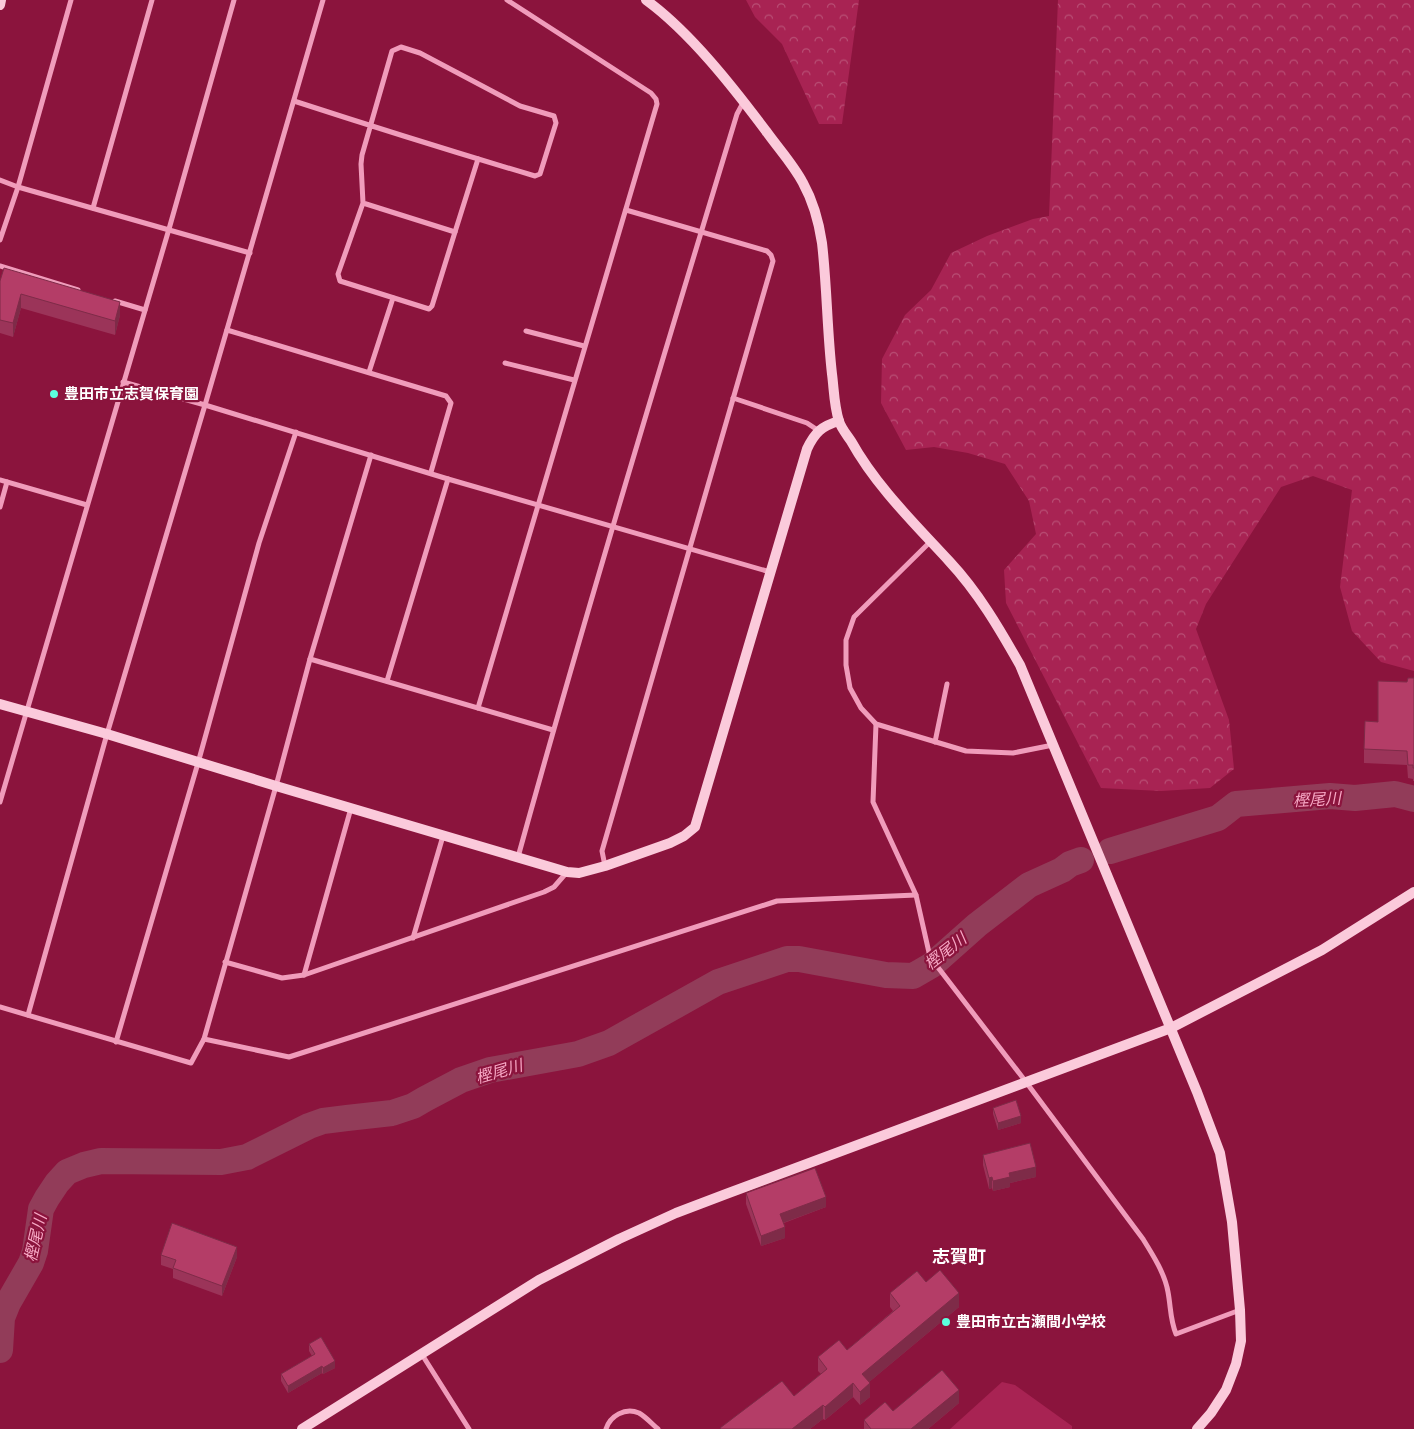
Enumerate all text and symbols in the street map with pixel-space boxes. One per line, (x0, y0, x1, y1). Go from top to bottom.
place label: 豊田市立志賀保育園 (64, 384, 199, 403)
marker: 豊田市立志賀保育園 (48, 388, 60, 400)
water label: 樫尾川 (1293, 788, 1343, 810)
water label: 樫尾川 (920, 927, 972, 974)
water label: 樫尾川 (473, 1054, 527, 1087)
water label: 樫尾川 (20, 1210, 51, 1264)
district label: 志賀町 (932, 1245, 986, 1268)
place label: 豊田市立古瀬間小学校 (956, 1312, 1106, 1331)
marker: 豊田市立古瀬間小学校 (940, 1316, 952, 1328)

